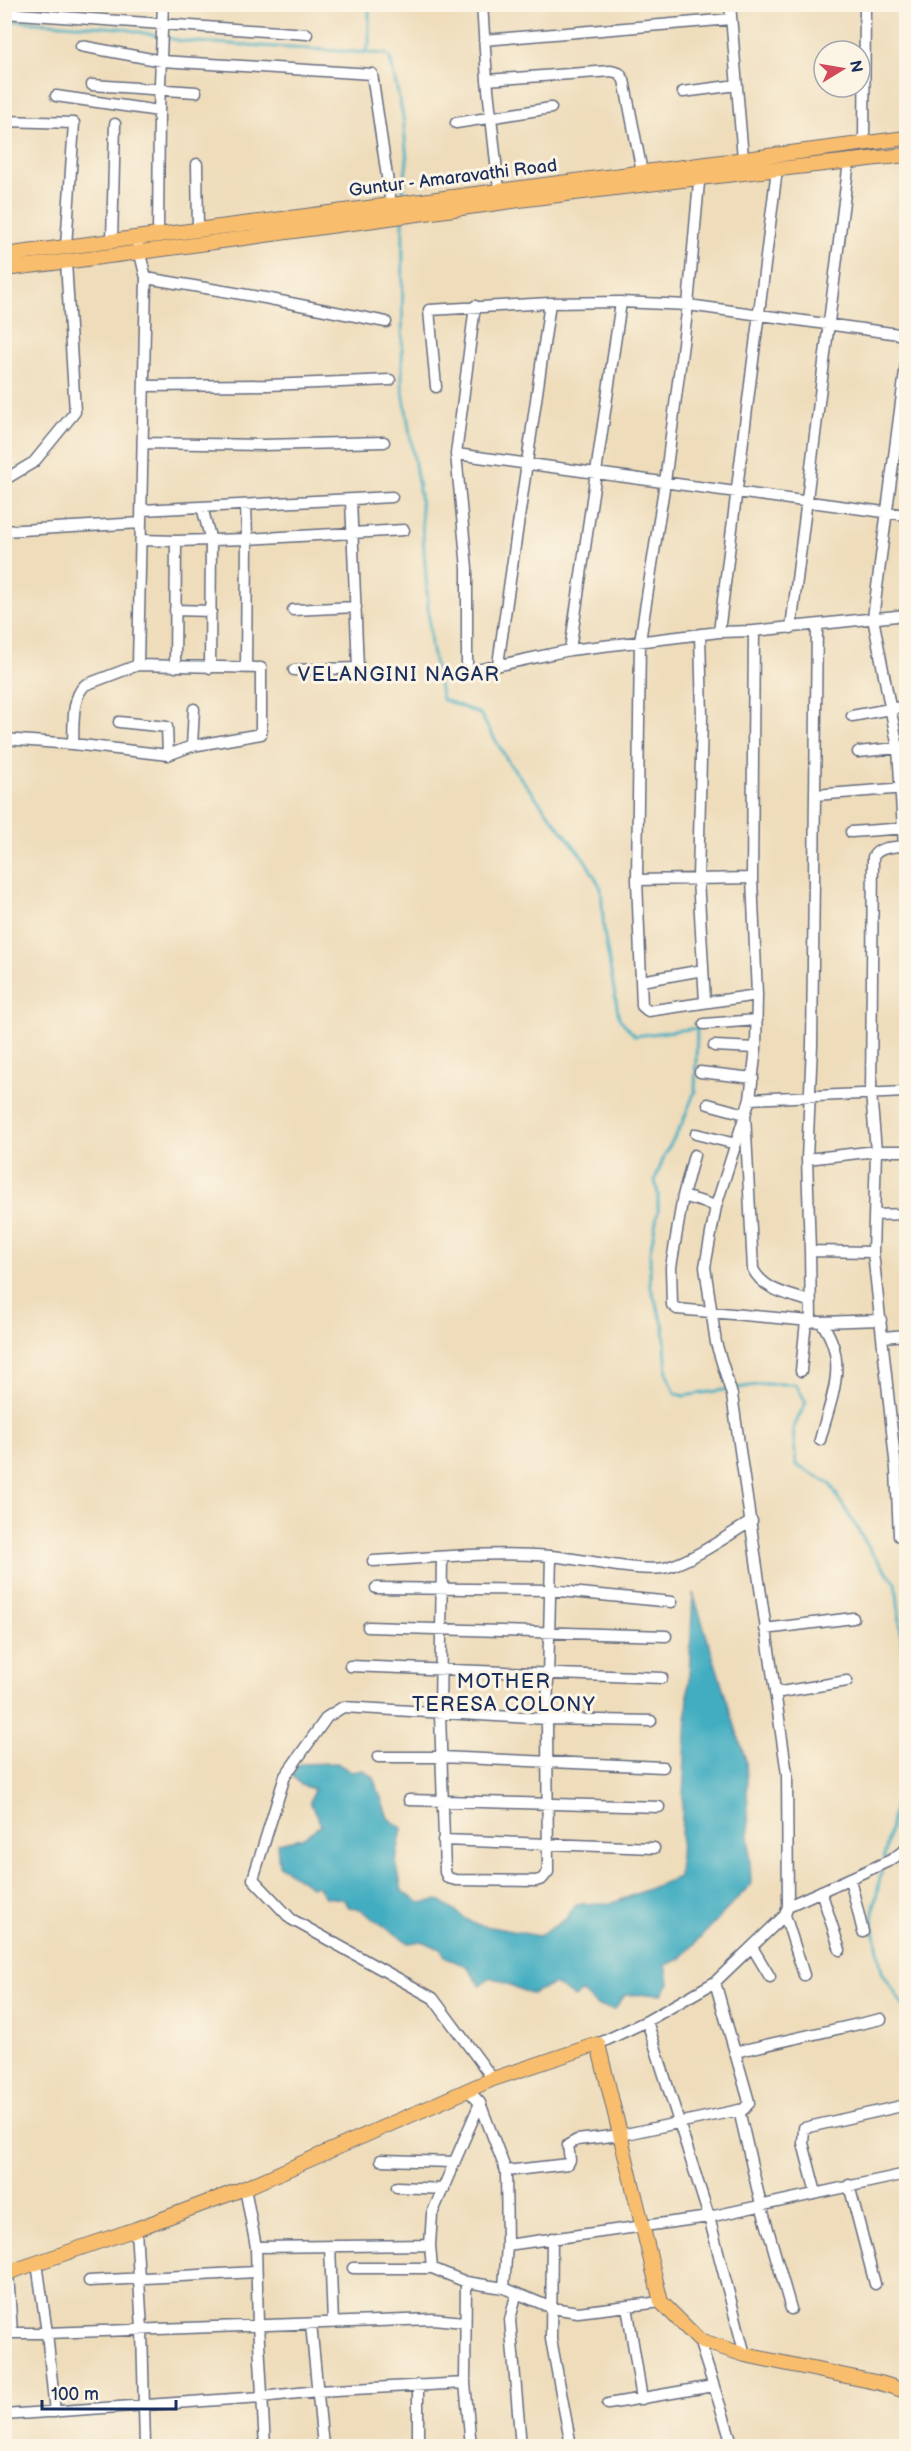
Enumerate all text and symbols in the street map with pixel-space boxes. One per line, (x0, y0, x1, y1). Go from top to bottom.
north arrow (812, 39, 872, 99)
text: N (845, 59, 866, 74)
street label: Guntur - Amaravathi Road (348, 155, 558, 201)
district label: VELANGINI NAGAR (298, 663, 500, 687)
district label: MOTHER TERESA COLONY (412, 1670, 596, 1717)
scale bar (42, 2373, 176, 2411)
text: 100 m (51, 2384, 99, 2405)

